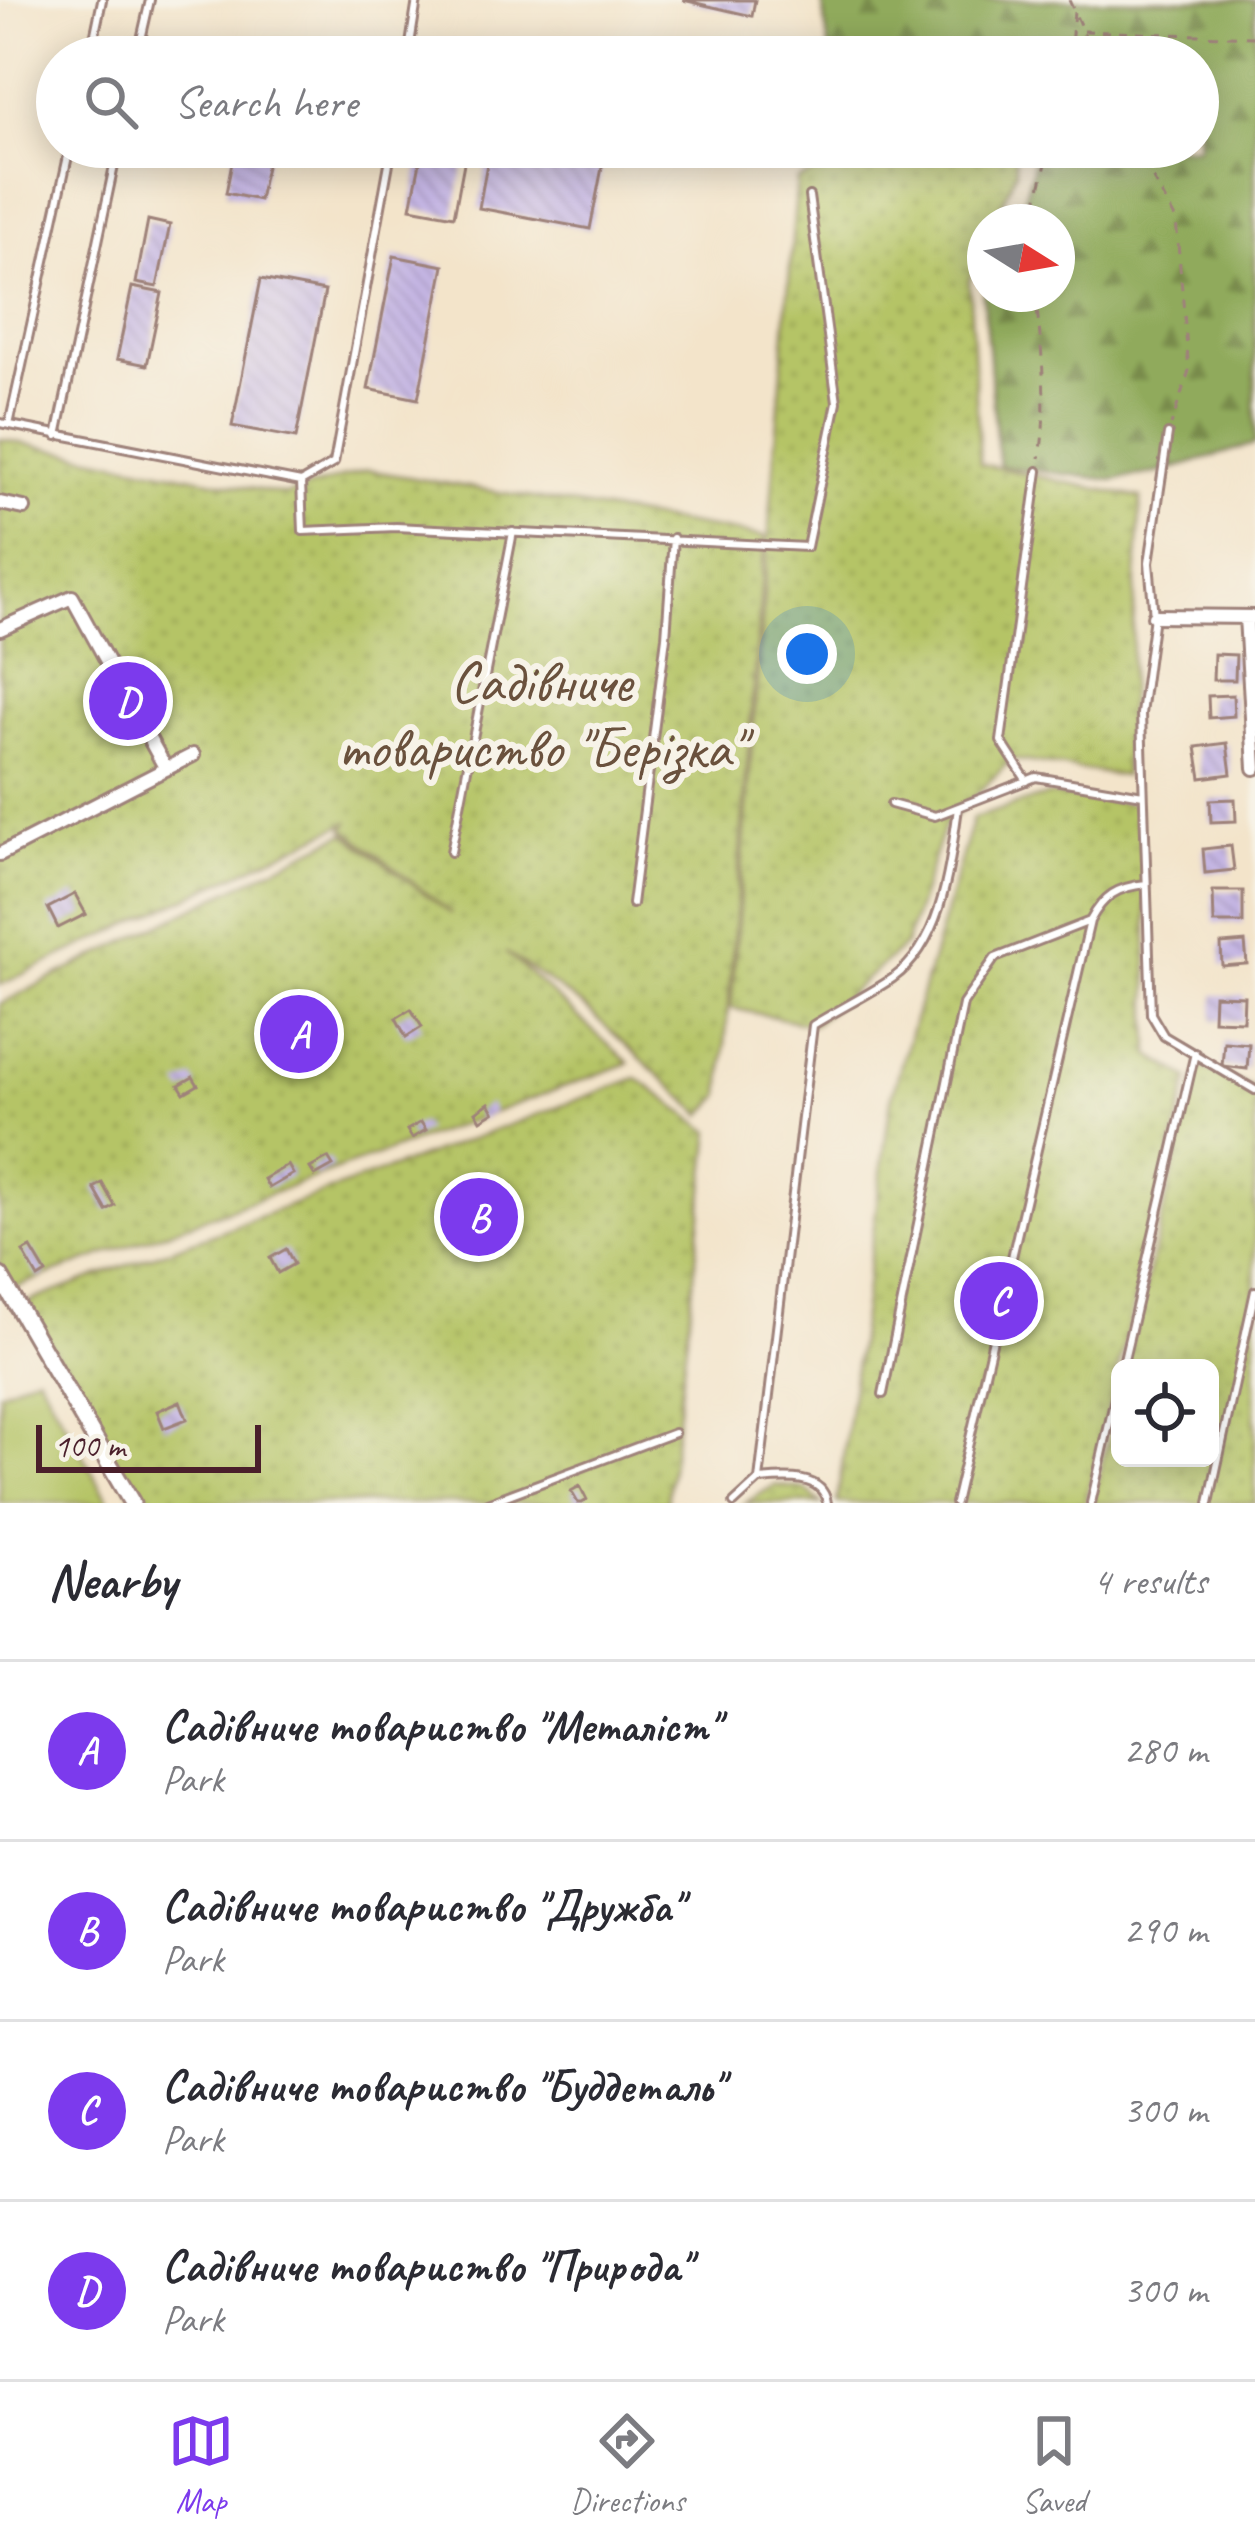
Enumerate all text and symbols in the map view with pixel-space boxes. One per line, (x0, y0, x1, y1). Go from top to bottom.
search box (36, 36, 1219, 168)
icon: search (78, 69, 144, 135)
text: Search here (174, 74, 357, 131)
north arrow (967, 204, 1075, 312)
your location (777, 624, 837, 684)
park label: Садівниче товариство "Берізка" (338, 646, 754, 784)
pin: D (89, 656, 167, 746)
pin: A (260, 989, 338, 1079)
pin: B (440, 1172, 518, 1262)
pin: C (960, 1256, 1038, 1346)
map controls (1111, 1359, 1219, 1467)
button: locate (1111, 1359, 1219, 1467)
scale bar (36, 1419, 261, 1472)
text: 100 m (54, 1425, 125, 1467)
text: Nearby (48, 1549, 176, 1613)
text: 4 results (1093, 1557, 1207, 1606)
text: Садівниче товариство "Металіст" (162, 1698, 719, 1755)
text: A (77, 1726, 97, 1775)
text: 280 m (1123, 1726, 1207, 1775)
text: Park (162, 1755, 224, 1804)
text: Садівниче товариство "Дружба" (162, 1878, 682, 1935)
text: B (77, 1906, 97, 1955)
text: 290 m (1123, 1906, 1207, 1955)
text: Park (162, 1935, 224, 1984)
text: Садівниче товариство "Буддеталь" (162, 2058, 723, 2115)
text: C (78, 2086, 96, 2135)
text: 300 m (1123, 2086, 1207, 2135)
text: Park (162, 2115, 224, 2164)
text: Садівниче товариство "Природа" (162, 2238, 690, 2295)
text: D (76, 2266, 98, 2315)
text: 300 m (1123, 2266, 1207, 2315)
text: Park (162, 2295, 224, 2344)
tab: Map (168, 2408, 234, 2522)
tab: Directions (570, 2408, 685, 2522)
tab: Saved (1021, 2408, 1087, 2522)

